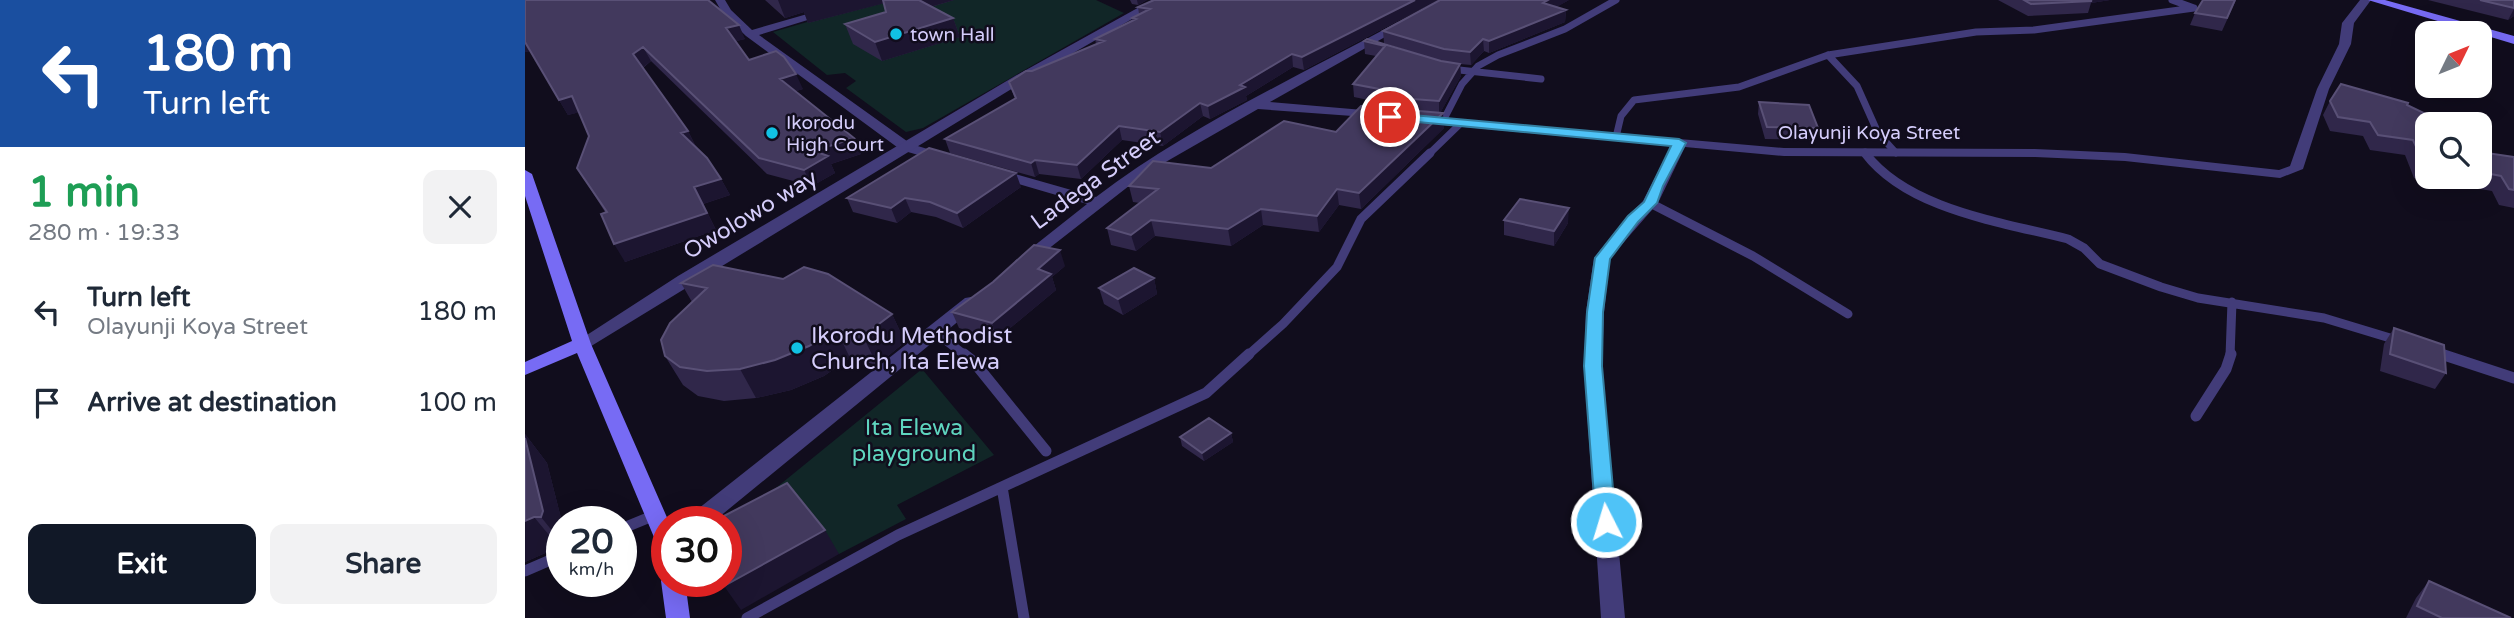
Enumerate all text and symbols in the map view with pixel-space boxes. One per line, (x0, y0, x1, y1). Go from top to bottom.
north arrow (2415, 21, 2492, 98)
map controls (2415, 21, 2492, 189)
place label: town Hall (910, 24, 995, 46)
text: 180 m (143, 25, 293, 84)
marker: town Hall (888, 26, 904, 42)
icon: left (28, 28, 119, 119)
text: Turn left (143, 85, 270, 123)
pin (1360, 87, 1420, 147)
icon: arrive (1371, 98, 1409, 136)
place label: Ikorodu High Court (786, 112, 884, 156)
button: search (2415, 112, 2492, 189)
street label: Olayunji Koya Street (1778, 122, 1960, 144)
street label: Ladega Street (1026, 123, 1166, 236)
marker: Ikorodu High Court (764, 125, 780, 141)
street label: Owolowo way (678, 164, 823, 266)
text: 1 min (28, 167, 140, 218)
button: close (423, 170, 497, 244)
text: 280 m · 19:33 (28, 219, 180, 247)
text: Turn left (87, 282, 190, 313)
icon: left (28, 293, 66, 331)
text: 180 m (417, 296, 497, 327)
text: Olayunji Koya Street (87, 313, 308, 341)
place label: Ikorodu Methodist Church, Ita Elewa (811, 322, 1012, 376)
marker: Ikorodu Methodist Church, Ita Elewa (789, 340, 805, 356)
icon: arrive (28, 384, 66, 422)
text: Arrive at destination (87, 387, 337, 418)
text: 100 m (417, 387, 497, 418)
park label: Ita Elewa playground (852, 414, 976, 468)
position arrow (1569, 485, 1643, 559)
speed limit sign: 30 (651, 506, 742, 597)
text: 20 (570, 521, 613, 563)
button: Exit (28, 524, 256, 604)
button: Share (270, 524, 497, 604)
text: km/h (569, 558, 614, 580)

